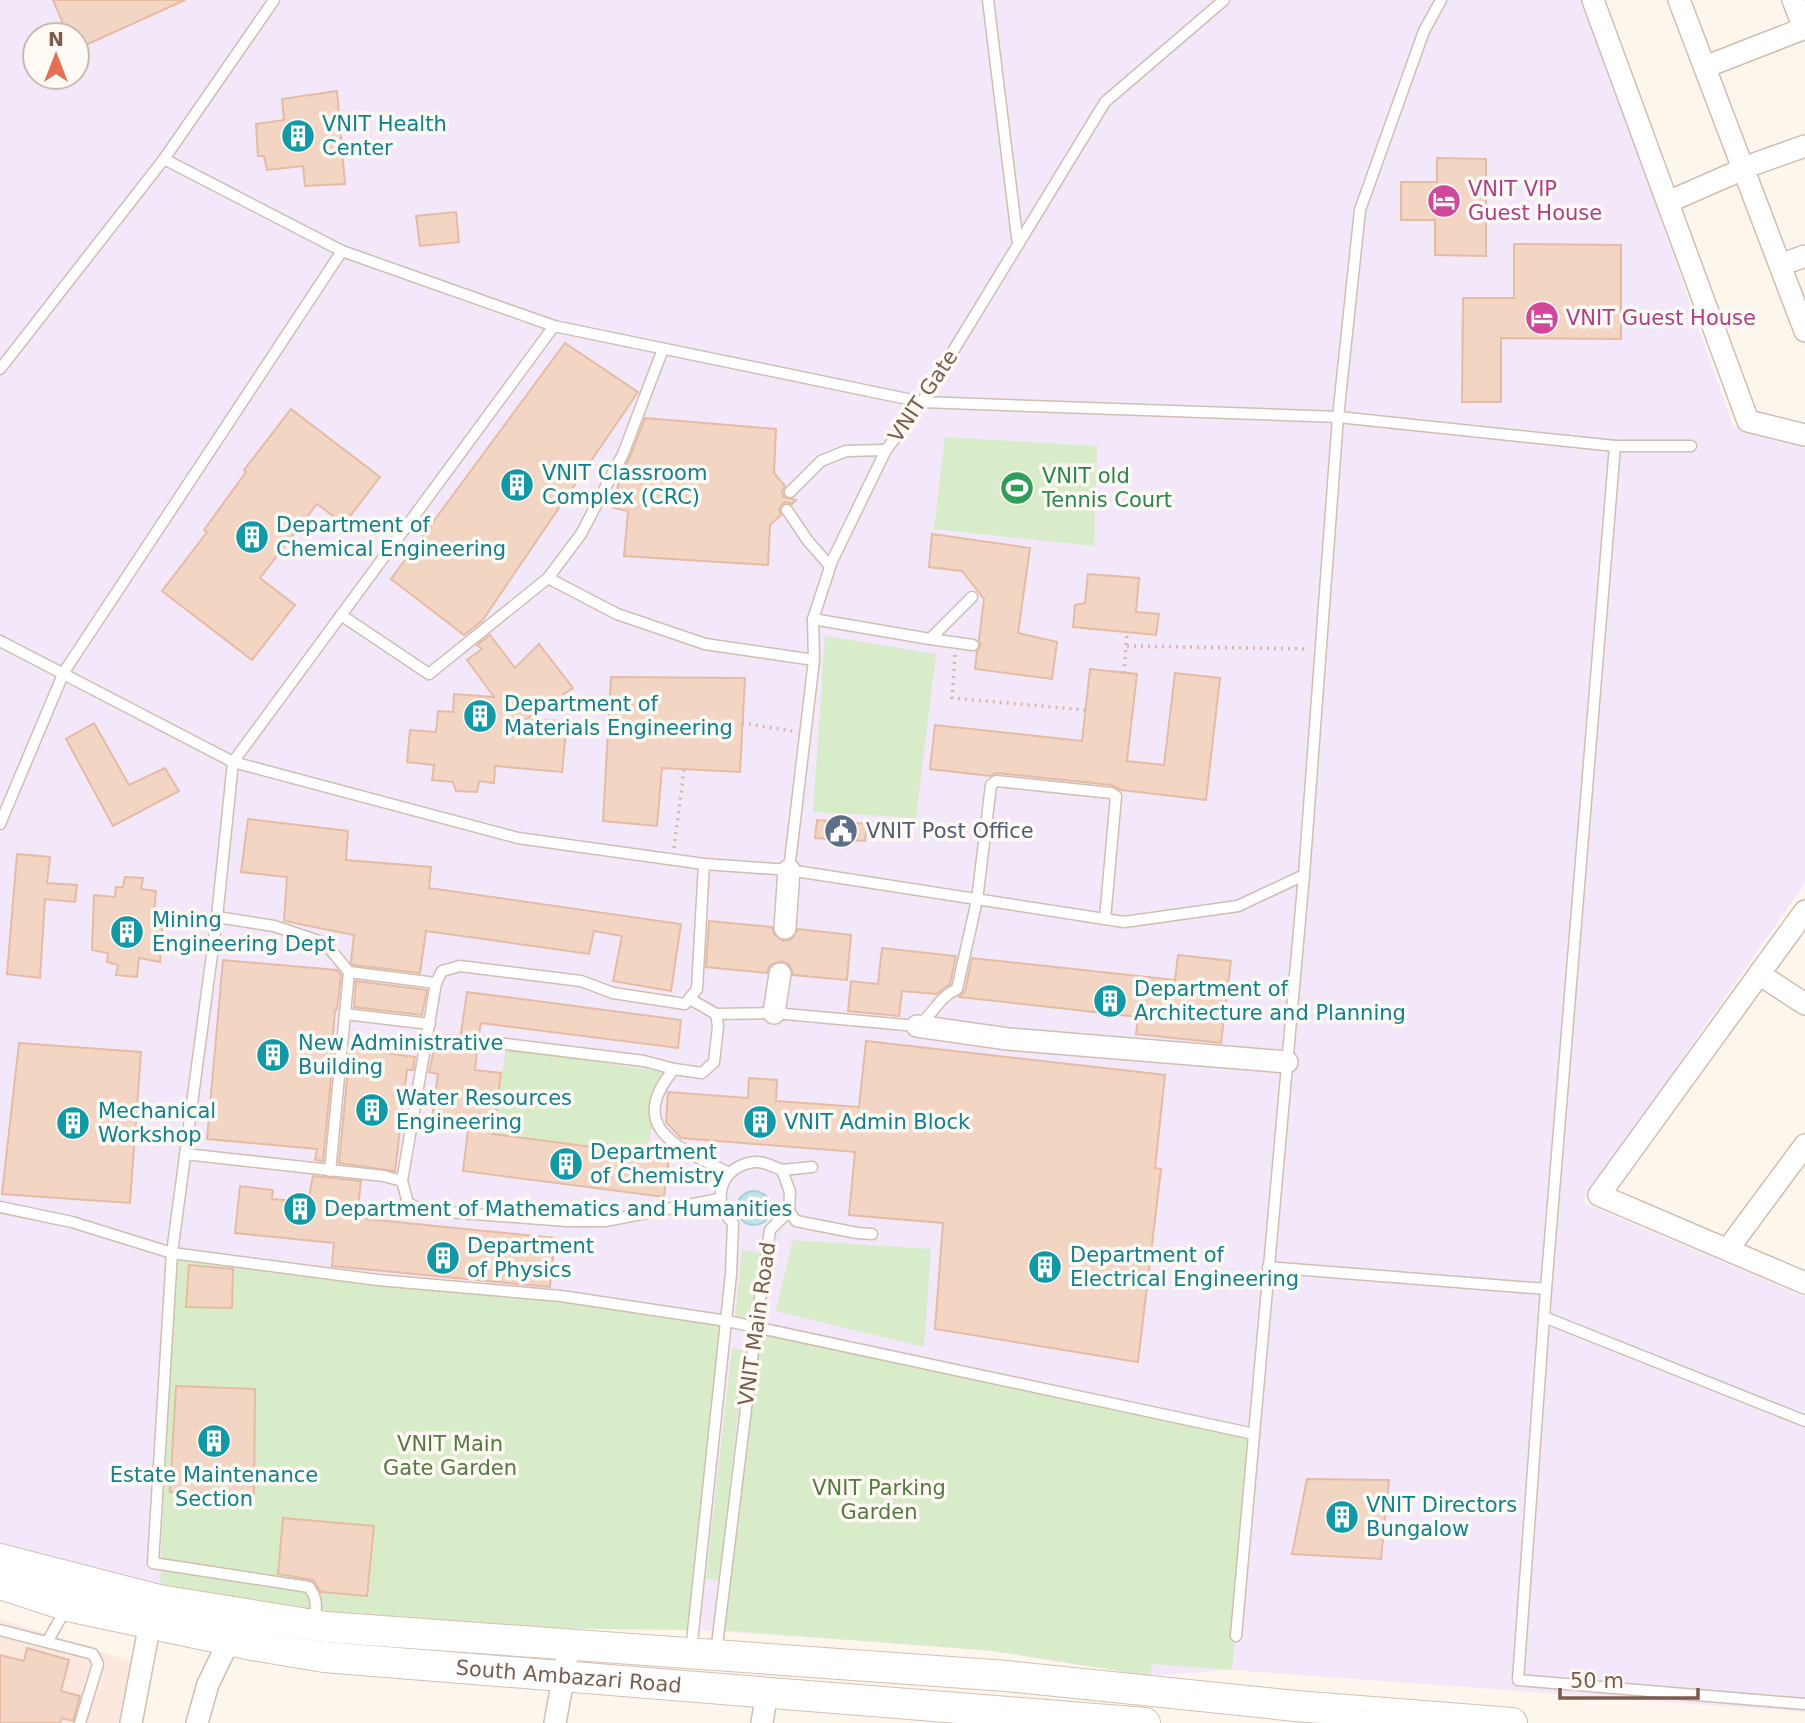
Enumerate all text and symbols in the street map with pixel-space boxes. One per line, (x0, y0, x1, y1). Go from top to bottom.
north arrow (21, 21, 91, 91)
text: N (48, 28, 64, 50)
place label: VNIT Health Center (322, 112, 447, 160)
building icon: VNIT Health Center (279, 117, 317, 155)
place label: VNIT VIP Guest House (1468, 177, 1602, 225)
hotel icon: VNIT VIP Guest House (1425, 182, 1463, 220)
hotel icon: VNIT Guest House (1523, 299, 1561, 337)
place label: VNIT Guest House (1566, 306, 1756, 330)
street label: VNIT Gate (883, 345, 963, 447)
place label: VNIT Classroom Complex (CRC) (542, 461, 707, 509)
place label: VNIT old Tennis Court (1041, 464, 1172, 512)
building icon: VNIT Classroom Complex (CRC) (498, 466, 536, 504)
sports icon: VNIT old Tennis Court (998, 469, 1036, 507)
place label: Department of Chemical Engineering (276, 513, 506, 561)
building icon: Department of Chemical Engineering (233, 518, 271, 556)
place label: Department of Materials Engineering (504, 692, 733, 740)
building icon: Department of Materials Engineering (461, 697, 499, 735)
public building icon: VNIT Post Office (822, 812, 860, 850)
place label: VNIT Post Office (866, 819, 1034, 843)
place label: Mining Engineering Dept (152, 908, 335, 956)
building icon: Mining Engineering Dept (108, 913, 146, 951)
place label: Department of Architecture and Planning (1134, 977, 1406, 1025)
building icon: Department of Architecture and Planning (1091, 982, 1129, 1020)
place label: New Administrative Building (298, 1031, 503, 1079)
building icon: New Administrative Building (254, 1036, 292, 1074)
place label: Water Resources Engineering (396, 1086, 572, 1134)
building icon: Water Resources Engineering (353, 1091, 391, 1129)
place label: Mechanical Workshop (98, 1099, 216, 1147)
building icon: VNIT Admin Block (741, 1103, 779, 1141)
building icon: Mechanical Workshop (54, 1104, 92, 1142)
place label: VNIT Admin Block (784, 1110, 971, 1134)
place label: Department of Chemistry (590, 1140, 724, 1188)
building icon: Department of Chemistry (547, 1145, 585, 1183)
building icon: Department of Mathematics and Humanities (281, 1190, 319, 1228)
place label: Department of Mathematics and Humanities (324, 1197, 792, 1221)
place label: Department of Physics (467, 1234, 594, 1282)
building icon: Department of Physics (424, 1239, 462, 1277)
street label: VNIT Main Road (734, 1240, 780, 1408)
place label: Department of Electrical Engineering (1070, 1243, 1299, 1291)
building icon: Department of Electrical Engineering (1026, 1248, 1064, 1286)
building icon: Estate Maintenance Section (195, 1422, 233, 1460)
park label: VNIT Main Gate Garden (383, 1432, 517, 1480)
place label: Estate Maintenance Section (110, 1463, 318, 1511)
park label: VNIT Parking Garden (812, 1476, 946, 1524)
place label: VNIT Directors Bungalow (1366, 1493, 1517, 1541)
building icon: VNIT Directors Bungalow (1323, 1498, 1361, 1536)
street label: South Ambazari Road (455, 1656, 683, 1698)
scale bar (1560, 1656, 1698, 1700)
text: 50 m (1570, 1669, 1624, 1693)

